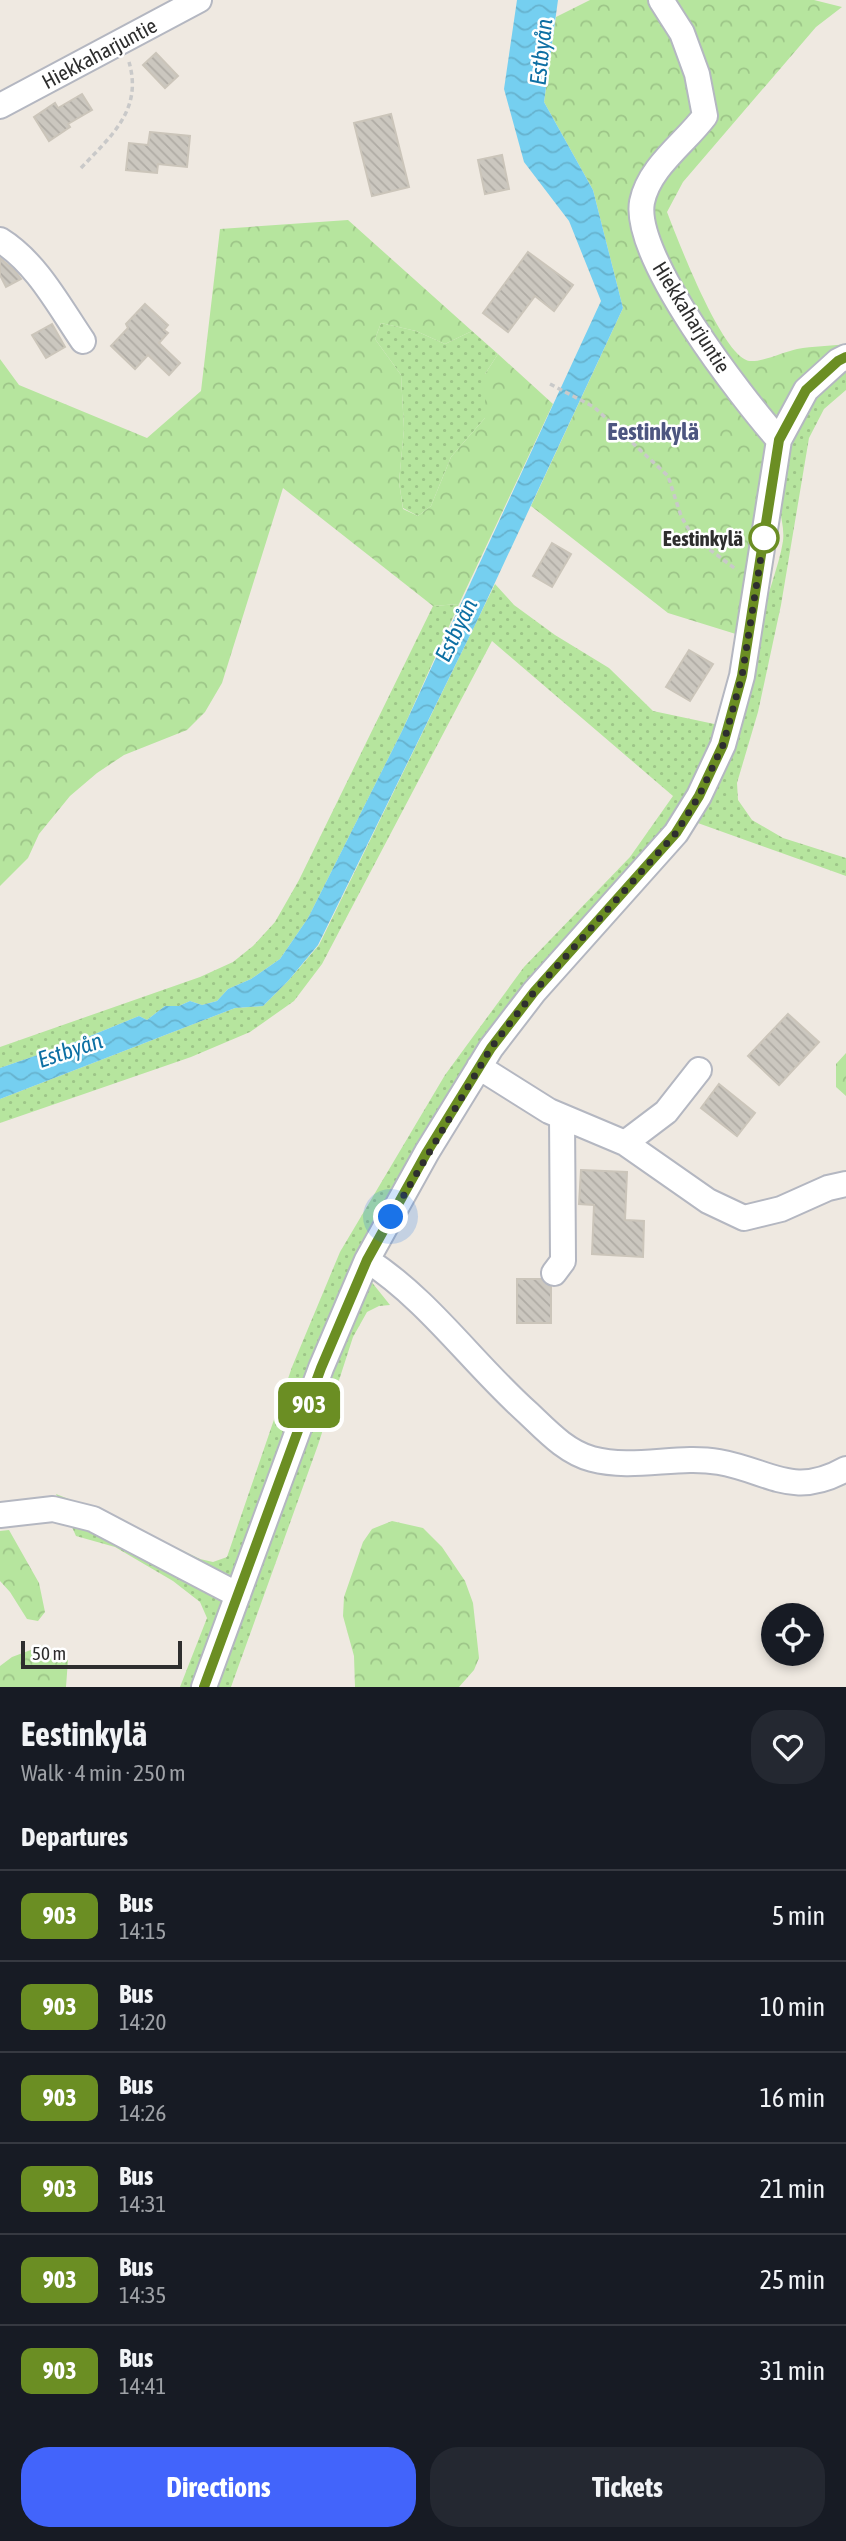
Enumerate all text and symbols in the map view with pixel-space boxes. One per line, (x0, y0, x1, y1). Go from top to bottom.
street label: Hiekkaharjuntie (38, 13, 160, 93)
water label: Estbyån (525, 18, 557, 86)
street label: Hiekkaharjuntie (648, 257, 736, 377)
district label: Eestinkylä (607, 418, 699, 445)
marker: Eestinkylä (749, 523, 779, 553)
place label: Eestinkylä (663, 526, 743, 550)
water label: Estbyån (430, 594, 482, 666)
water label: Estbyån (34, 1027, 106, 1073)
your location (373, 1199, 408, 1234)
line badge: 903 (269, 1382, 349, 1428)
text: 903 (292, 1391, 326, 1418)
map controls (761, 1603, 824, 1666)
button: locate (761, 1603, 824, 1666)
scale bar (21, 1638, 182, 1670)
text: 50 m (32, 1642, 66, 1664)
button: heart (751, 1710, 825, 1784)
text: Eestinkylä (21, 1715, 147, 1753)
text: Walk · 4 min · 250 m (21, 1760, 185, 1786)
text: Departures (21, 1822, 128, 1852)
text: Bus (119, 1888, 153, 1918)
text: 5 min (772, 1901, 825, 1931)
text: 903 (43, 1902, 76, 1929)
text: 14:15 (119, 1918, 166, 1944)
text: Bus (119, 1979, 153, 2009)
text: 10 min (760, 1992, 825, 2022)
text: 903 (43, 1993, 76, 2020)
text: 14:20 (119, 2009, 166, 2035)
text: Bus (119, 2070, 153, 2100)
text: 16 min (760, 2083, 825, 2113)
text: 903 (43, 2084, 76, 2111)
text: 14:26 (119, 2100, 166, 2126)
text: Bus (119, 2161, 153, 2191)
text: 21 min (760, 2174, 825, 2204)
text: 903 (43, 2175, 76, 2202)
text: 14:31 (119, 2191, 166, 2217)
text: Bus (119, 2252, 153, 2282)
text: 25 min (760, 2265, 825, 2295)
text: 903 (43, 2266, 76, 2293)
text: 14:35 (119, 2282, 166, 2308)
text: Bus (119, 2343, 153, 2373)
text: 31 min (760, 2356, 825, 2386)
text: 903 (43, 2357, 76, 2384)
text: 14:41 (119, 2373, 166, 2399)
button: Directions (21, 2447, 416, 2527)
button: Tickets (430, 2447, 825, 2527)

